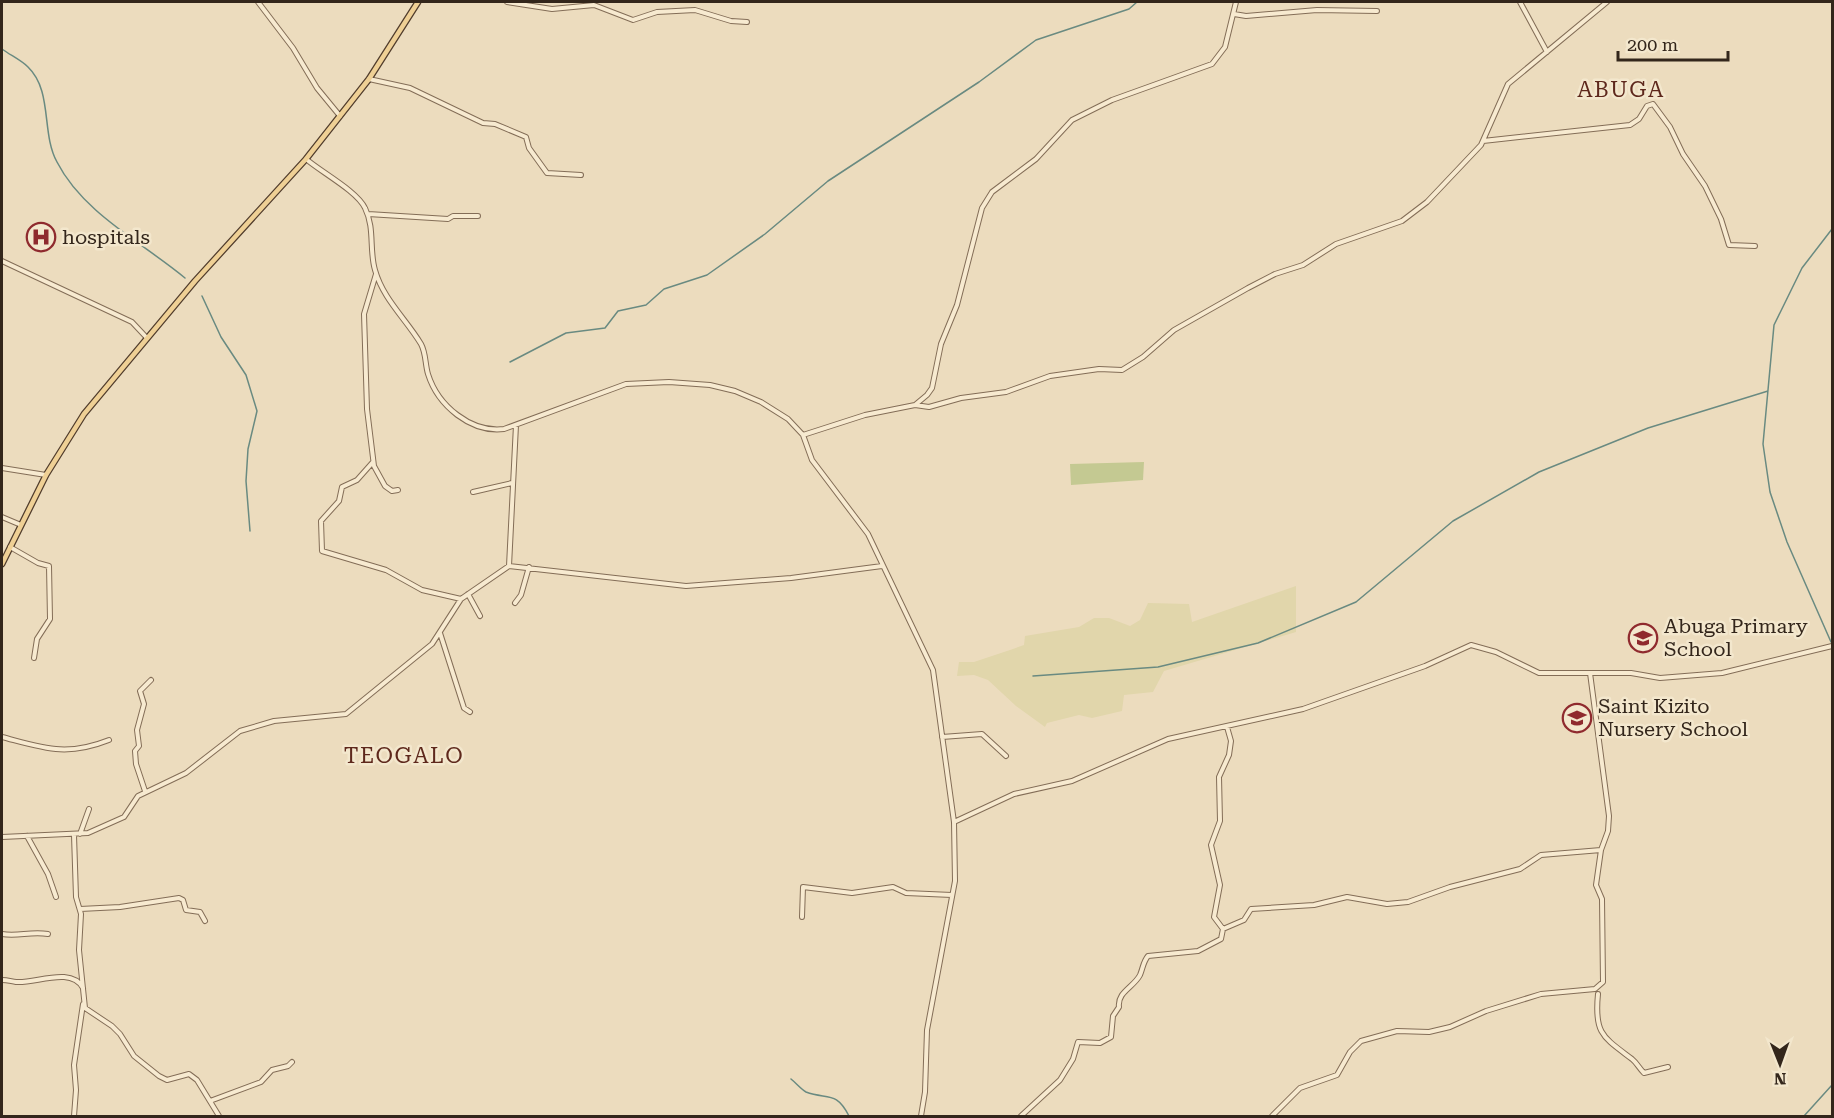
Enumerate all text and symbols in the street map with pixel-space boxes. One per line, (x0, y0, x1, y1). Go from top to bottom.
scale bar (1618, 24, 1728, 62)
text: 200 m (1627, 34, 1678, 55)
district label: ABUGA (1577, 77, 1665, 102)
hospital icon: hospitals (25, 221, 57, 253)
place label: hospitals (62, 225, 150, 249)
place label: Abuga Primary School (1664, 614, 1808, 661)
school or university icon: Abuga Primary School (1627, 622, 1659, 654)
place label: Saint Kizito Nursery School (1598, 694, 1748, 741)
school or university icon: Saint Kizito Nursery School (1561, 702, 1593, 734)
district label: TEOGALO (344, 743, 464, 768)
north arrow (1750, 1034, 1810, 1094)
text: N (1774, 1069, 1787, 1088)

